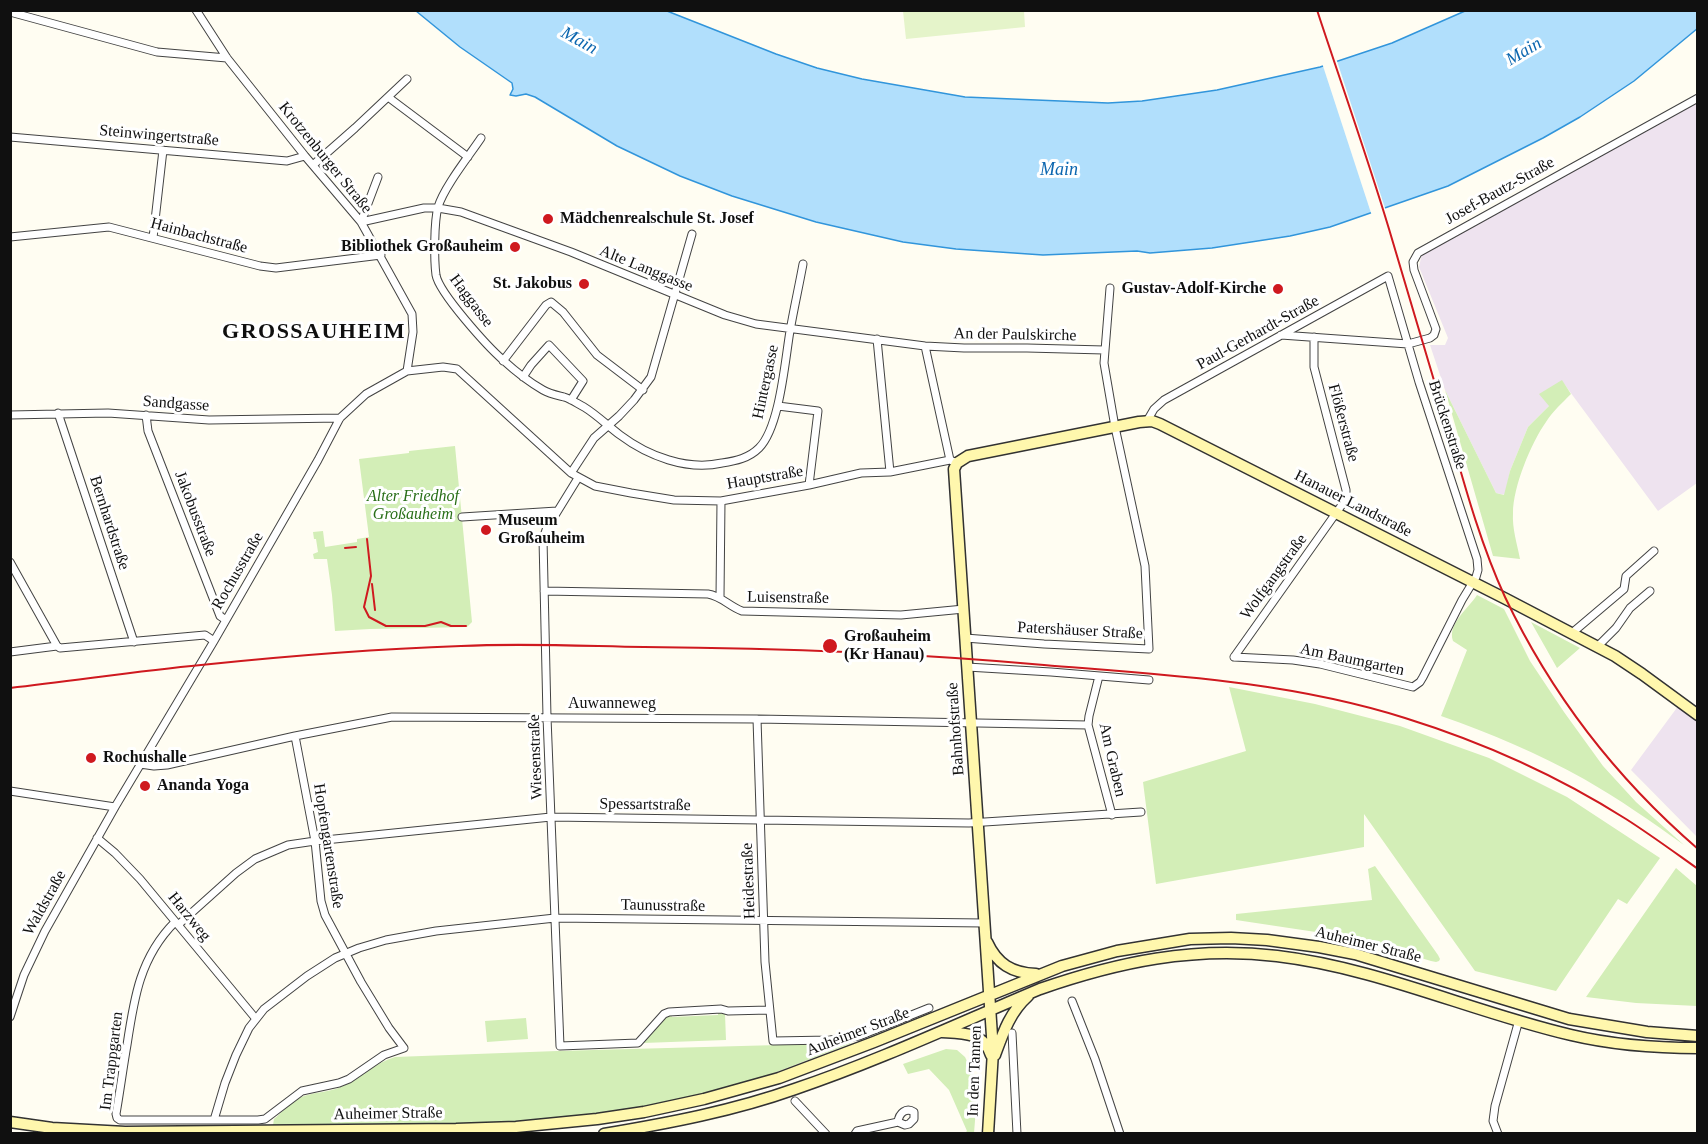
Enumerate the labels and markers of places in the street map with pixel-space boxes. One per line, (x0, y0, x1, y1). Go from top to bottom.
place label: Mädchenrealschule St. Josef (560, 209, 754, 229)
marker: Mädchenrealschule St. Josef (541, 212, 555, 226)
place label: Bibliothek Großauheim (341, 237, 503, 257)
marker: Bibliothek Großauheim (508, 240, 522, 254)
place label: St. Jakobus (493, 274, 572, 294)
marker: St. Jakobus (577, 277, 591, 291)
place label: Gustav-Adolf-Kirche (1121, 279, 1266, 299)
marker: Gustav-Adolf-Kirche (1271, 282, 1285, 296)
place label: Museum Großauheim (498, 511, 585, 549)
marker: Museum Großauheim (479, 523, 493, 537)
place label: Großauheim (Kr Hanau) (844, 627, 931, 665)
marker: Großauheim (Kr Hanau) (821, 637, 839, 655)
place label: Rochushalle (103, 748, 187, 768)
marker: Rochushalle (84, 751, 98, 765)
place label: Ananda Yoga (157, 776, 249, 796)
marker: Ananda Yoga (138, 779, 152, 793)

